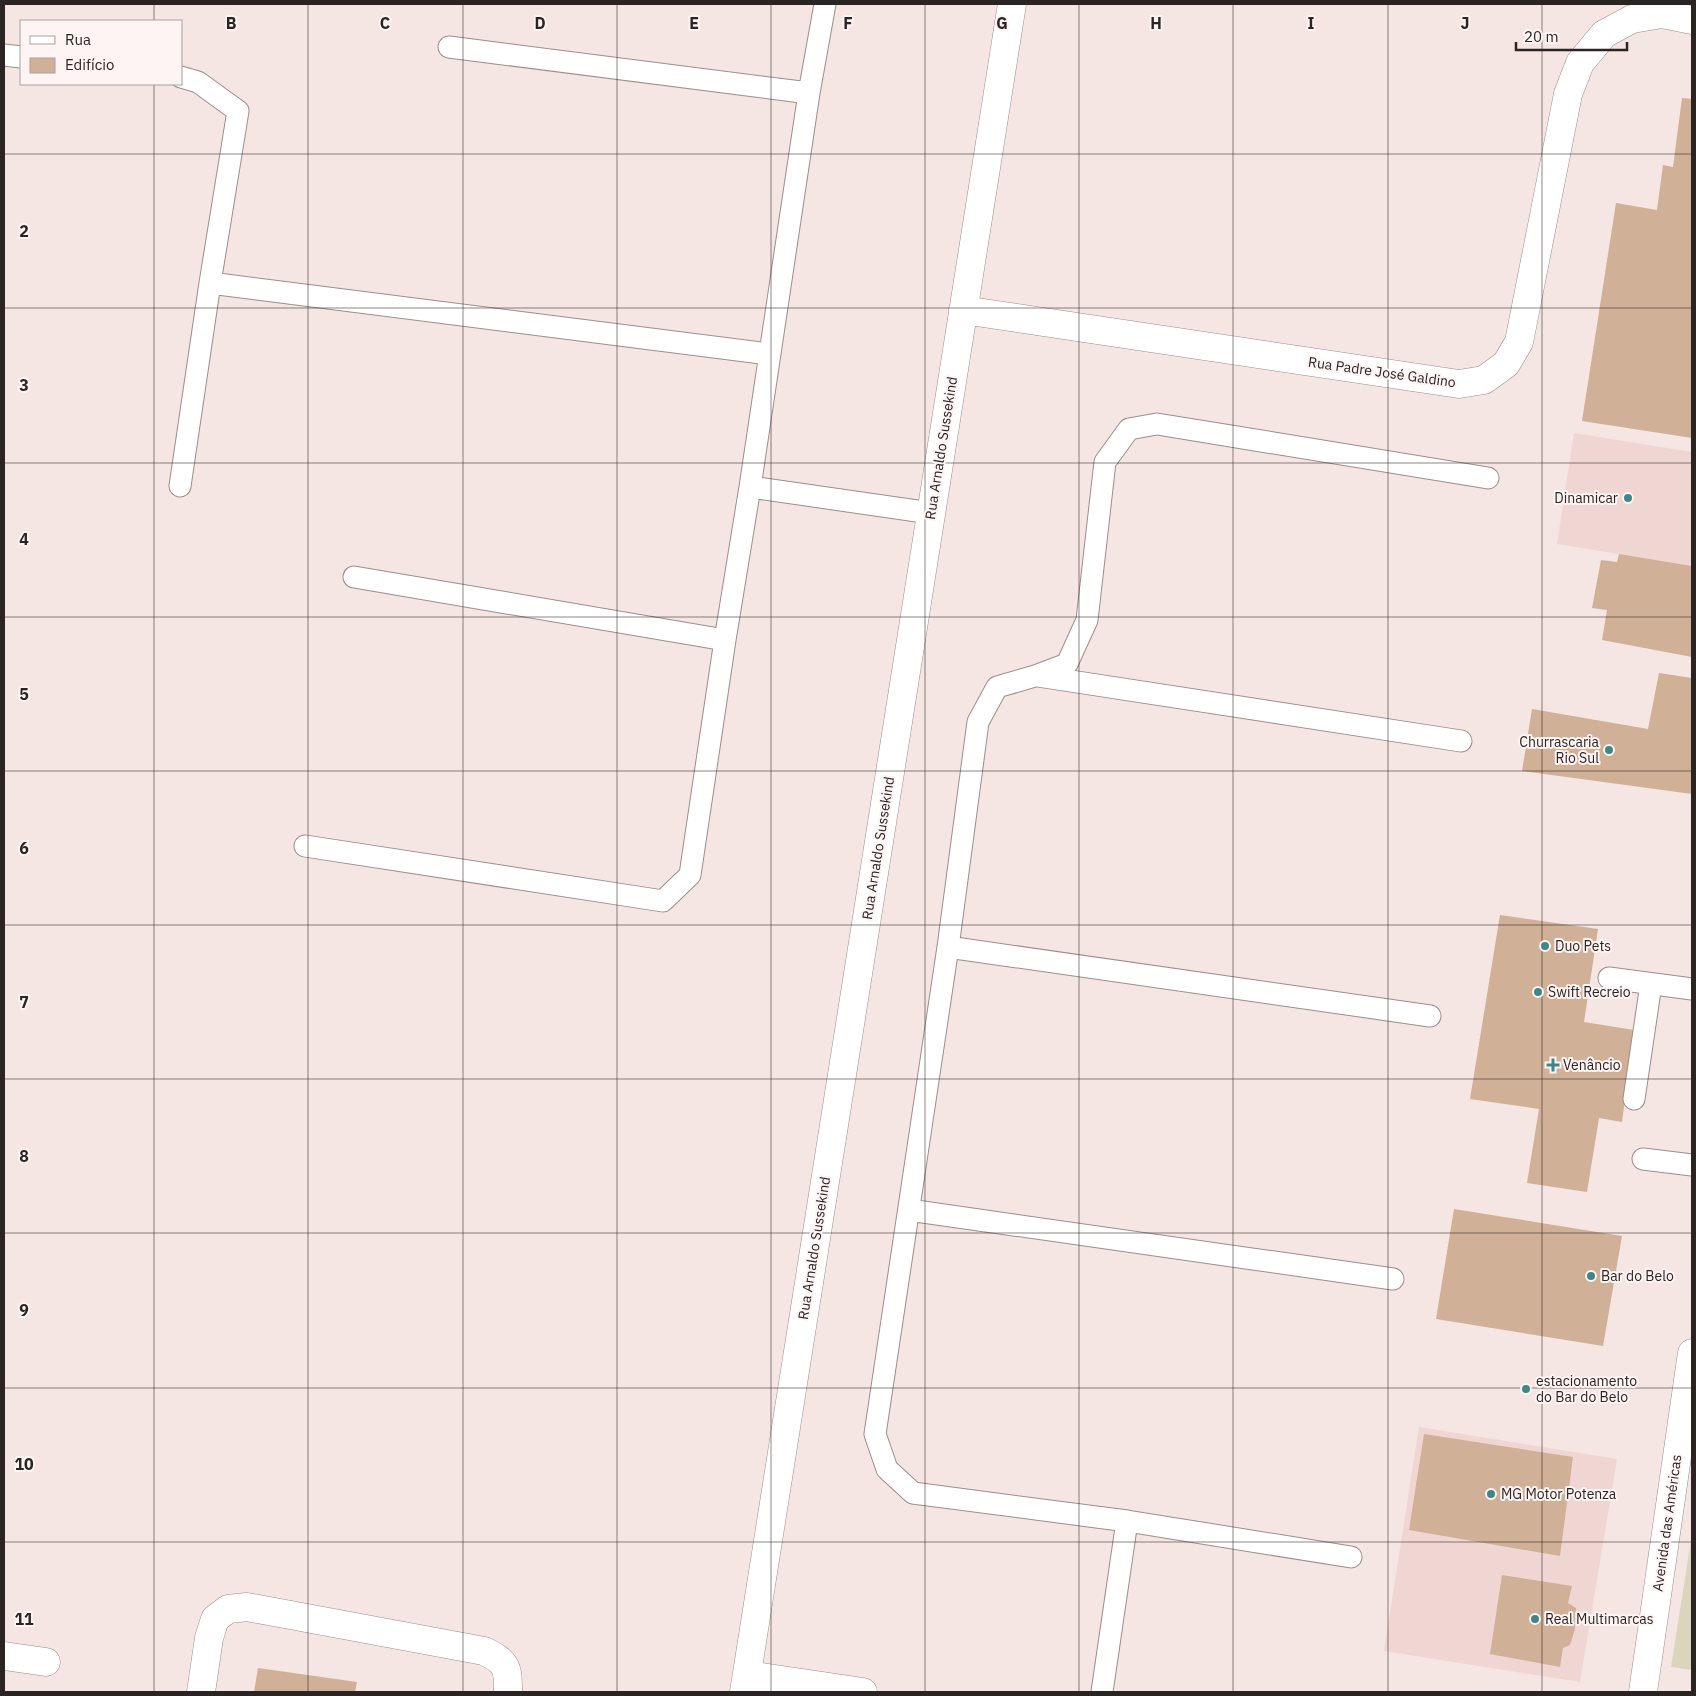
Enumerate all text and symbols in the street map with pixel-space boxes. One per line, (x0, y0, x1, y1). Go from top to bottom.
text: B (226, 13, 237, 33)
text: C (380, 13, 390, 33)
text: D (534, 13, 546, 33)
text: E (689, 13, 699, 33)
text: F (843, 13, 853, 33)
text: G (996, 13, 1008, 33)
text: H (1150, 13, 1162, 33)
text: I (1308, 13, 1315, 33)
text: J (1461, 13, 1469, 33)
legend (20, 20, 182, 85)
scale bar (1516, 20, 1627, 52)
text: 20 m (1524, 27, 1559, 46)
text: Rua (65, 30, 91, 49)
text: Edifício (65, 55, 114, 74)
text: 2 (19, 221, 29, 241)
street label: Rua Padre José Galdino (1307, 353, 1457, 391)
text: 3 (19, 375, 29, 395)
street label: Rua Arnaldo Sussekind (921, 375, 961, 521)
place label: Dinamicar (1554, 489, 1618, 507)
marker: Dinamicar (1622, 492, 1634, 504)
text: 4 (19, 529, 29, 549)
text: 5 (19, 684, 29, 704)
place label: Churrascaria Rio Sul (1519, 733, 1600, 767)
marker: Churrascaria Rio Sul (1603, 744, 1615, 756)
street label: Rua Arnaldo Sussekind (858, 775, 898, 921)
text: 6 (19, 838, 29, 858)
place label: Duo Pets (1555, 937, 1611, 955)
marker: Duo Pets (1539, 940, 1551, 952)
place label: Swift Recreio (1548, 983, 1631, 1001)
marker: Swift Recreio (1532, 986, 1544, 998)
text: 7 (19, 992, 29, 1012)
place label: Venâncio (1563, 1056, 1621, 1074)
marker: Venâncio (1547, 1059, 1559, 1071)
text: 8 (19, 1146, 29, 1166)
street label: Rua Arnaldo Sussekind (794, 1175, 834, 1321)
place label: Bar do Belo (1601, 1267, 1674, 1285)
marker: Bar do Belo (1585, 1270, 1597, 1282)
text: 9 (19, 1300, 29, 1320)
place label: estacionamento do Bar do Belo (1536, 1372, 1637, 1406)
marker: estacionamento do Bar do Belo (1520, 1383, 1532, 1395)
street label: Avenida das Américas (1648, 1453, 1686, 1593)
text: 10 (14, 1454, 34, 1474)
place label: MG Motor Potenza (1501, 1485, 1617, 1503)
marker: MG Motor Potenza (1485, 1488, 1497, 1500)
text: 11 (14, 1609, 34, 1629)
place label: Real Multimarcas (1545, 1610, 1654, 1628)
marker: Real Multimarcas (1529, 1613, 1541, 1625)

